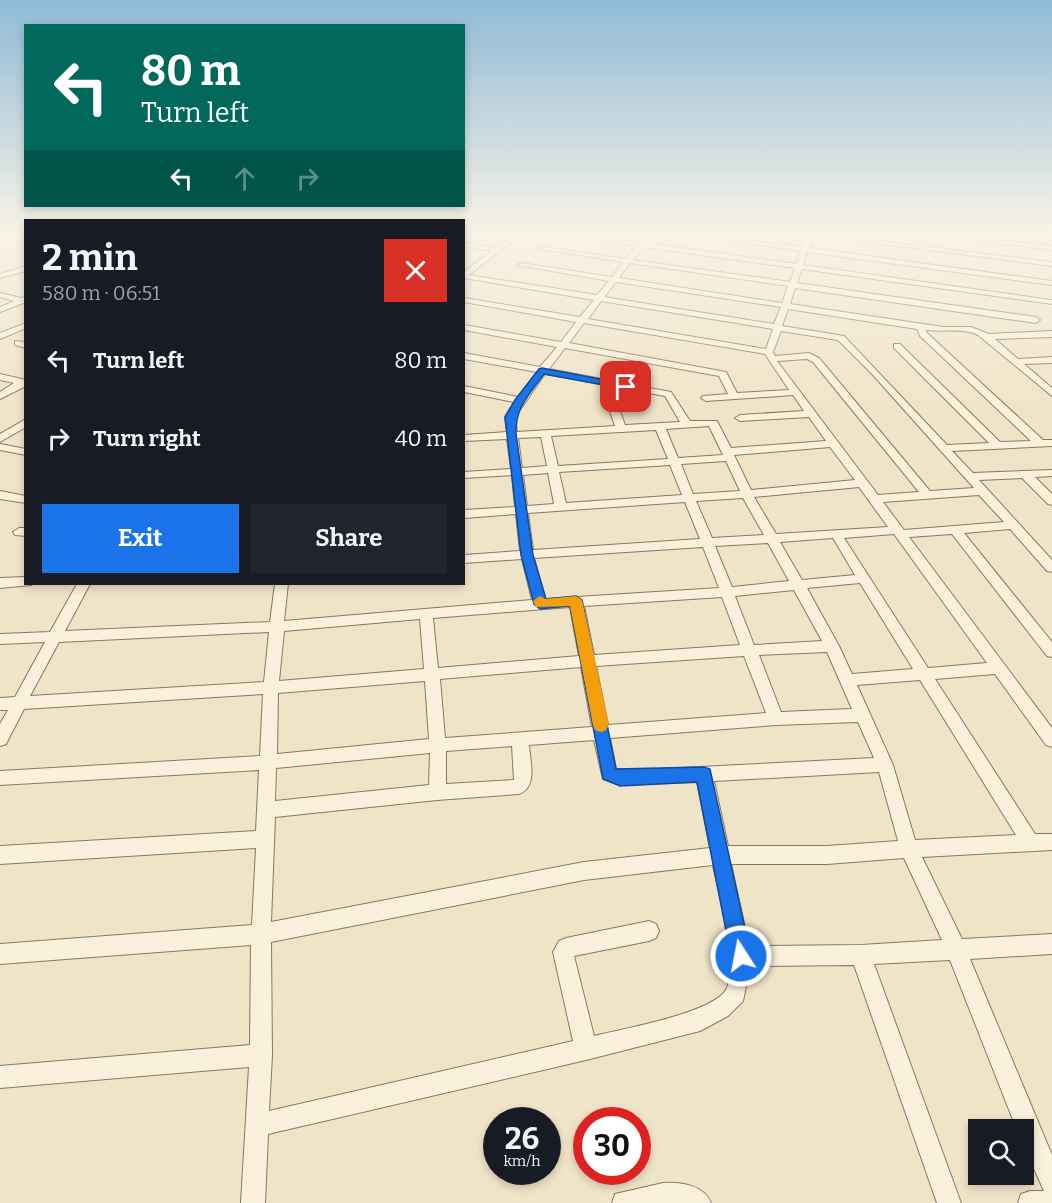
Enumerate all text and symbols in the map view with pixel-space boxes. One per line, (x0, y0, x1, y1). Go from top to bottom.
text: 80 m (141, 46, 241, 96)
icon: left (42, 48, 120, 126)
text: Turn left (141, 97, 249, 129)
icon: left (165, 162, 198, 195)
icon: ahead (228, 162, 261, 195)
icon: right (291, 162, 324, 195)
text: 2 min (42, 236, 138, 280)
button: close (384, 239, 447, 302)
text: 580 m · 06:51 (42, 281, 160, 305)
icon: left (42, 344, 75, 377)
text: Turn left (93, 347, 185, 374)
text: 80 m (394, 347, 447, 374)
pin (600, 361, 651, 412)
icon: arrive (609, 370, 642, 403)
icon: right (42, 422, 75, 455)
text: Turn right (93, 425, 201, 452)
text: 40 m (395, 425, 447, 452)
button: Exit (42, 504, 239, 573)
button: Share (251, 504, 447, 573)
position arrow (709, 924, 773, 988)
speed limit sign: 30 (573, 1107, 651, 1185)
map controls (968, 1119, 1034, 1185)
button: search (968, 1119, 1034, 1185)
text: 26 (505, 1121, 539, 1157)
text: km/h (503, 1152, 541, 1170)

